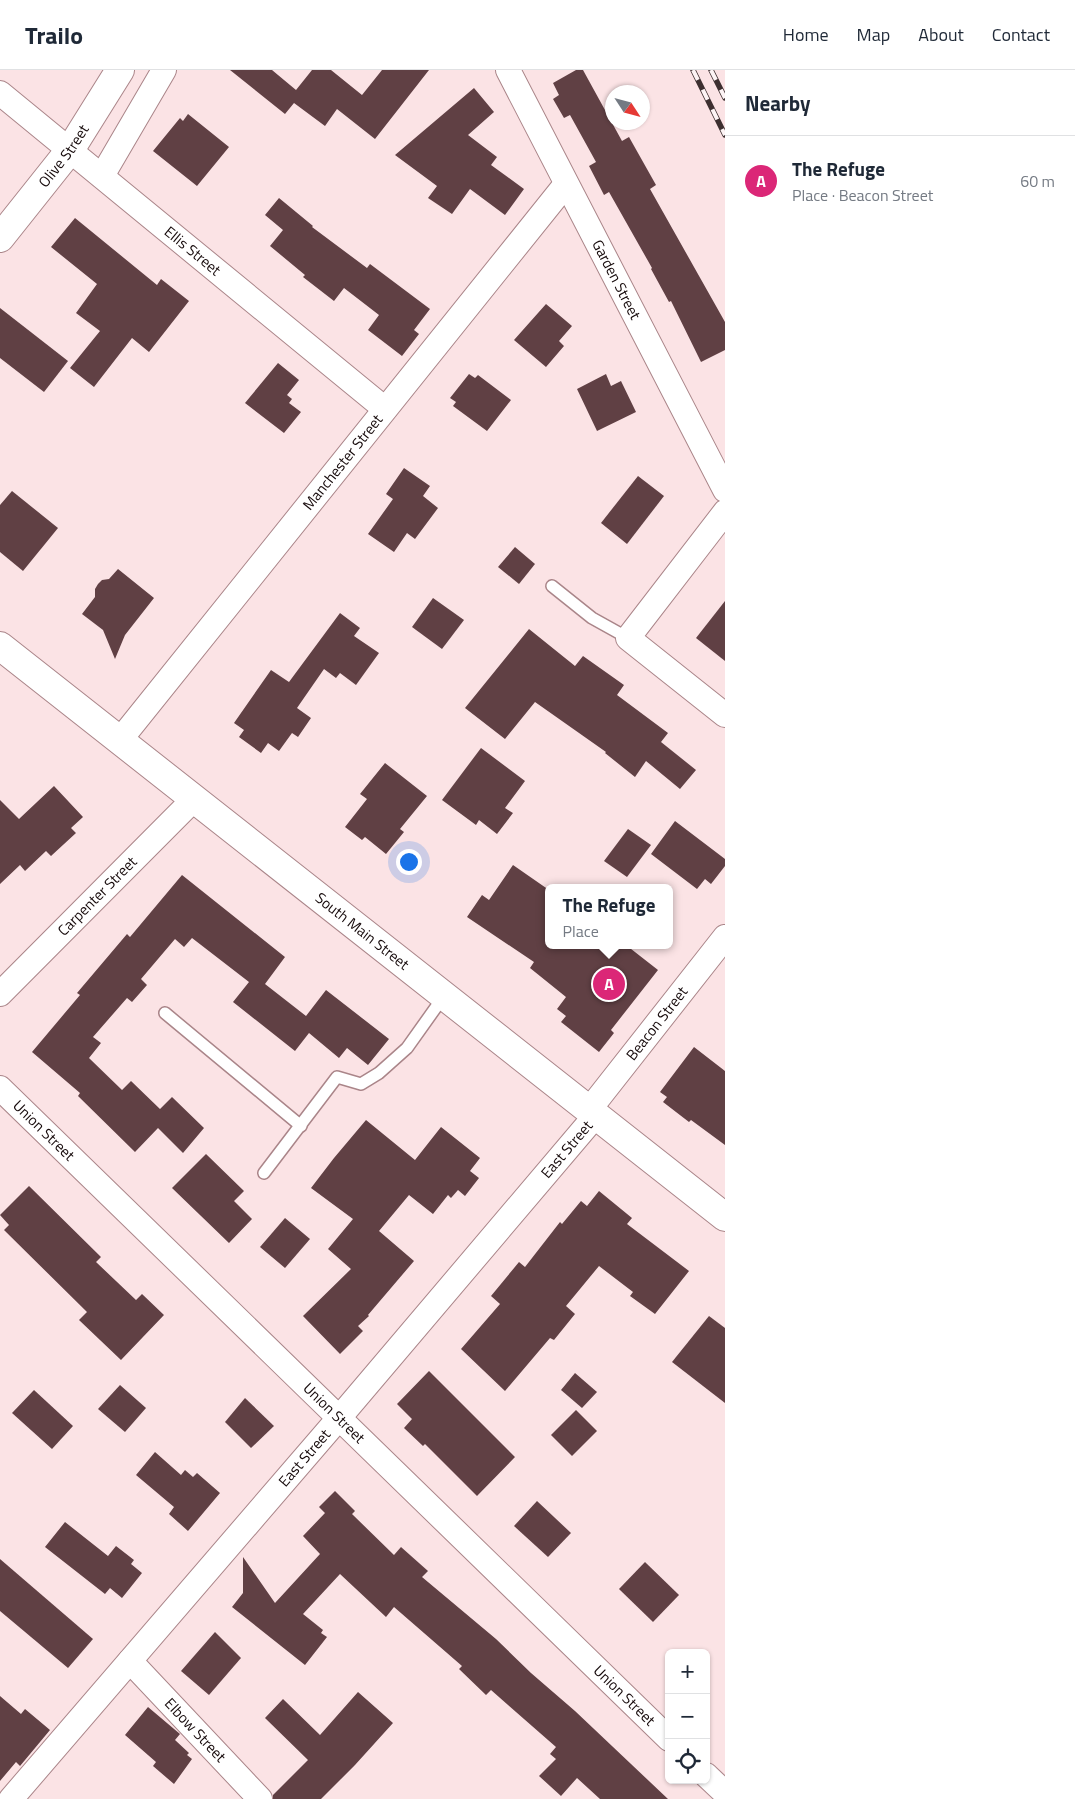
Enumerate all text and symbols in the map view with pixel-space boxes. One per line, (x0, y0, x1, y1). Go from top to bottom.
text: Trailo (25, 17, 83, 53)
text: Home (783, 21, 829, 48)
text: Map (857, 21, 890, 48)
text: About (918, 21, 964, 48)
text: Contact (992, 21, 1050, 48)
north arrow (605, 85, 650, 130)
text: Nearby (745, 87, 810, 119)
street label: Olive Street (33, 119, 95, 192)
text: The Refuge (792, 154, 885, 183)
text: A (756, 169, 766, 193)
text: 60 m (1020, 169, 1055, 193)
text: Place · Beacon Street (792, 183, 933, 207)
street label: Ellis Street (159, 220, 227, 281)
street label: Garden Street (587, 235, 647, 324)
street label: Manchester Street (297, 408, 389, 515)
your location (396, 849, 422, 875)
street label: Carpenter Street (52, 850, 142, 941)
popup (545, 884, 673, 949)
street label: South Main Street (311, 886, 415, 976)
text: The Refuge (563, 890, 655, 919)
text: Place (563, 919, 599, 943)
pin: A (593, 965, 625, 1003)
street label: Beacon Street (620, 981, 694, 1065)
street label: Union Street (8, 1094, 81, 1166)
street label: East Street (535, 1114, 598, 1183)
street label: Union Street (298, 1377, 371, 1449)
street label: East Street (273, 1423, 336, 1492)
map controls (665, 1649, 710, 1784)
button: + (665, 1649, 710, 1694)
street label: Union Street (588, 1659, 661, 1731)
street label: Elbow Street (159, 1692, 232, 1768)
button: − (665, 1694, 710, 1739)
button: locate (665, 1739, 710, 1784)

